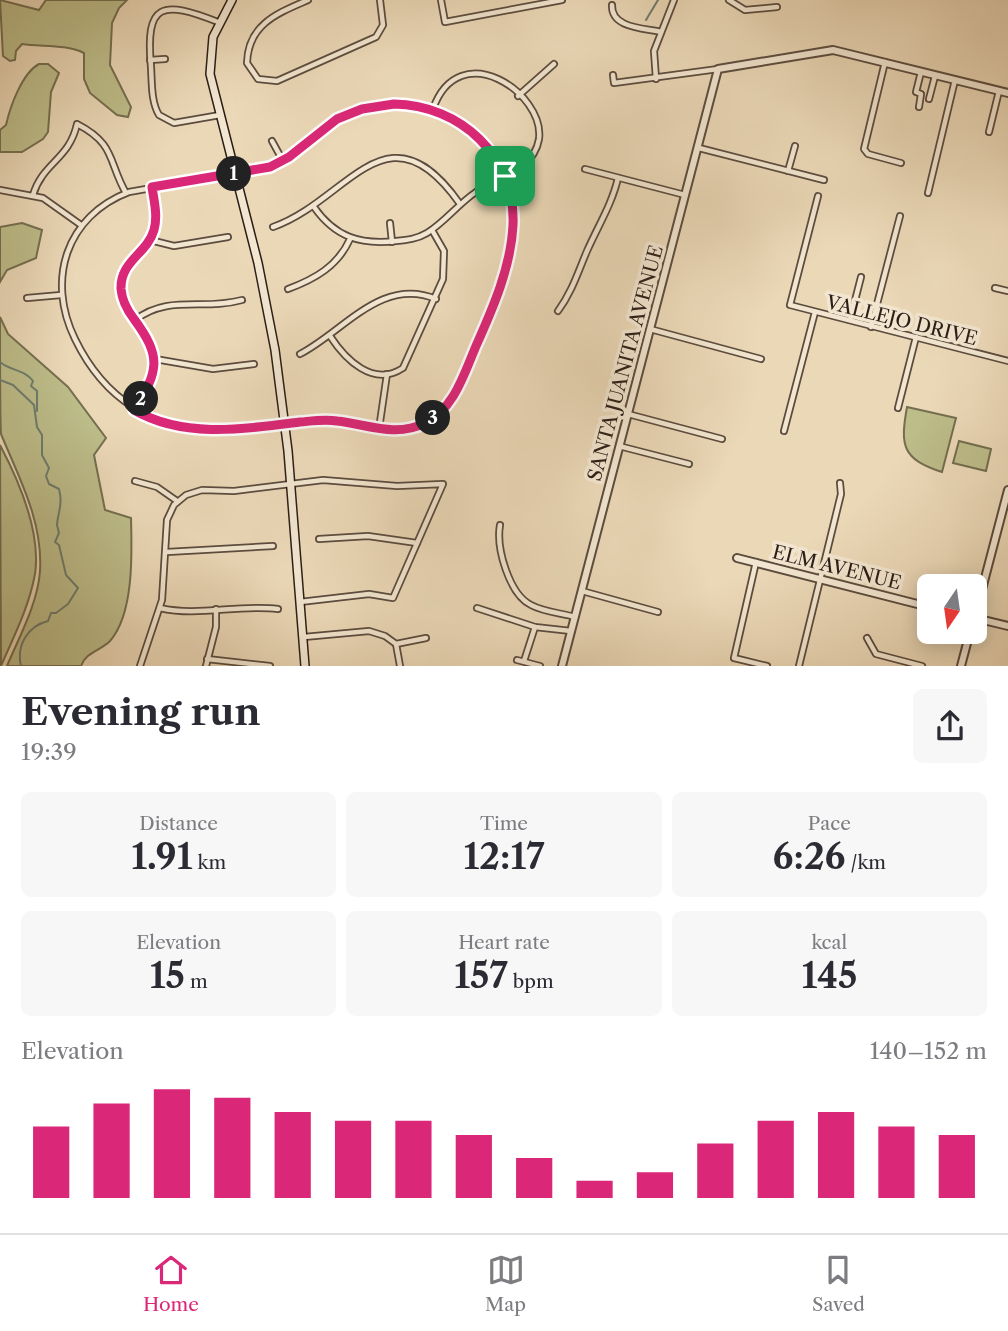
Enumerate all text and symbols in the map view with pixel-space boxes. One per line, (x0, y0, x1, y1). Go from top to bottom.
pin (475, 146, 535, 206)
pin: 1 (216, 156, 252, 192)
icon: arrive (486, 157, 524, 195)
text: 1 (229, 162, 238, 185)
street label: SANTA JUANITA AVENUE (583, 243, 668, 484)
street label: VALLEJO DRIVE (823, 290, 980, 350)
pin: 2 (124, 382, 158, 416)
text: 2 (135, 387, 146, 410)
pin: 3 (416, 400, 450, 436)
text: 3 (427, 406, 438, 429)
street label: ELM AVENUE (770, 540, 904, 595)
north arrow (917, 574, 987, 644)
map controls (917, 574, 987, 644)
text: Evening run (21, 688, 261, 735)
button: share (913, 689, 987, 763)
text: 19:39 (21, 738, 77, 766)
text: Distance (139, 812, 218, 835)
text: Time (480, 812, 528, 835)
text: Pace (808, 812, 851, 835)
text: 1.91 (131, 835, 192, 878)
text: 12:17 (464, 835, 544, 878)
text: 6:26 (773, 835, 845, 878)
text: km (192, 851, 226, 874)
text: /km (845, 851, 886, 874)
text: Elevation (136, 931, 221, 954)
text: Heart rate (458, 931, 550, 954)
text: kcal (811, 931, 847, 954)
text: 15 (150, 954, 185, 997)
text: 157 (454, 954, 508, 997)
text: 145 (801, 954, 857, 997)
text: m (185, 970, 208, 993)
text: bpm (508, 970, 554, 993)
text: Elevation (21, 1037, 124, 1065)
text: 140–152 m (870, 1037, 987, 1065)
tab: Home (143, 1251, 199, 1316)
tab: Map (485, 1251, 526, 1316)
tab: Saved (812, 1251, 865, 1316)

